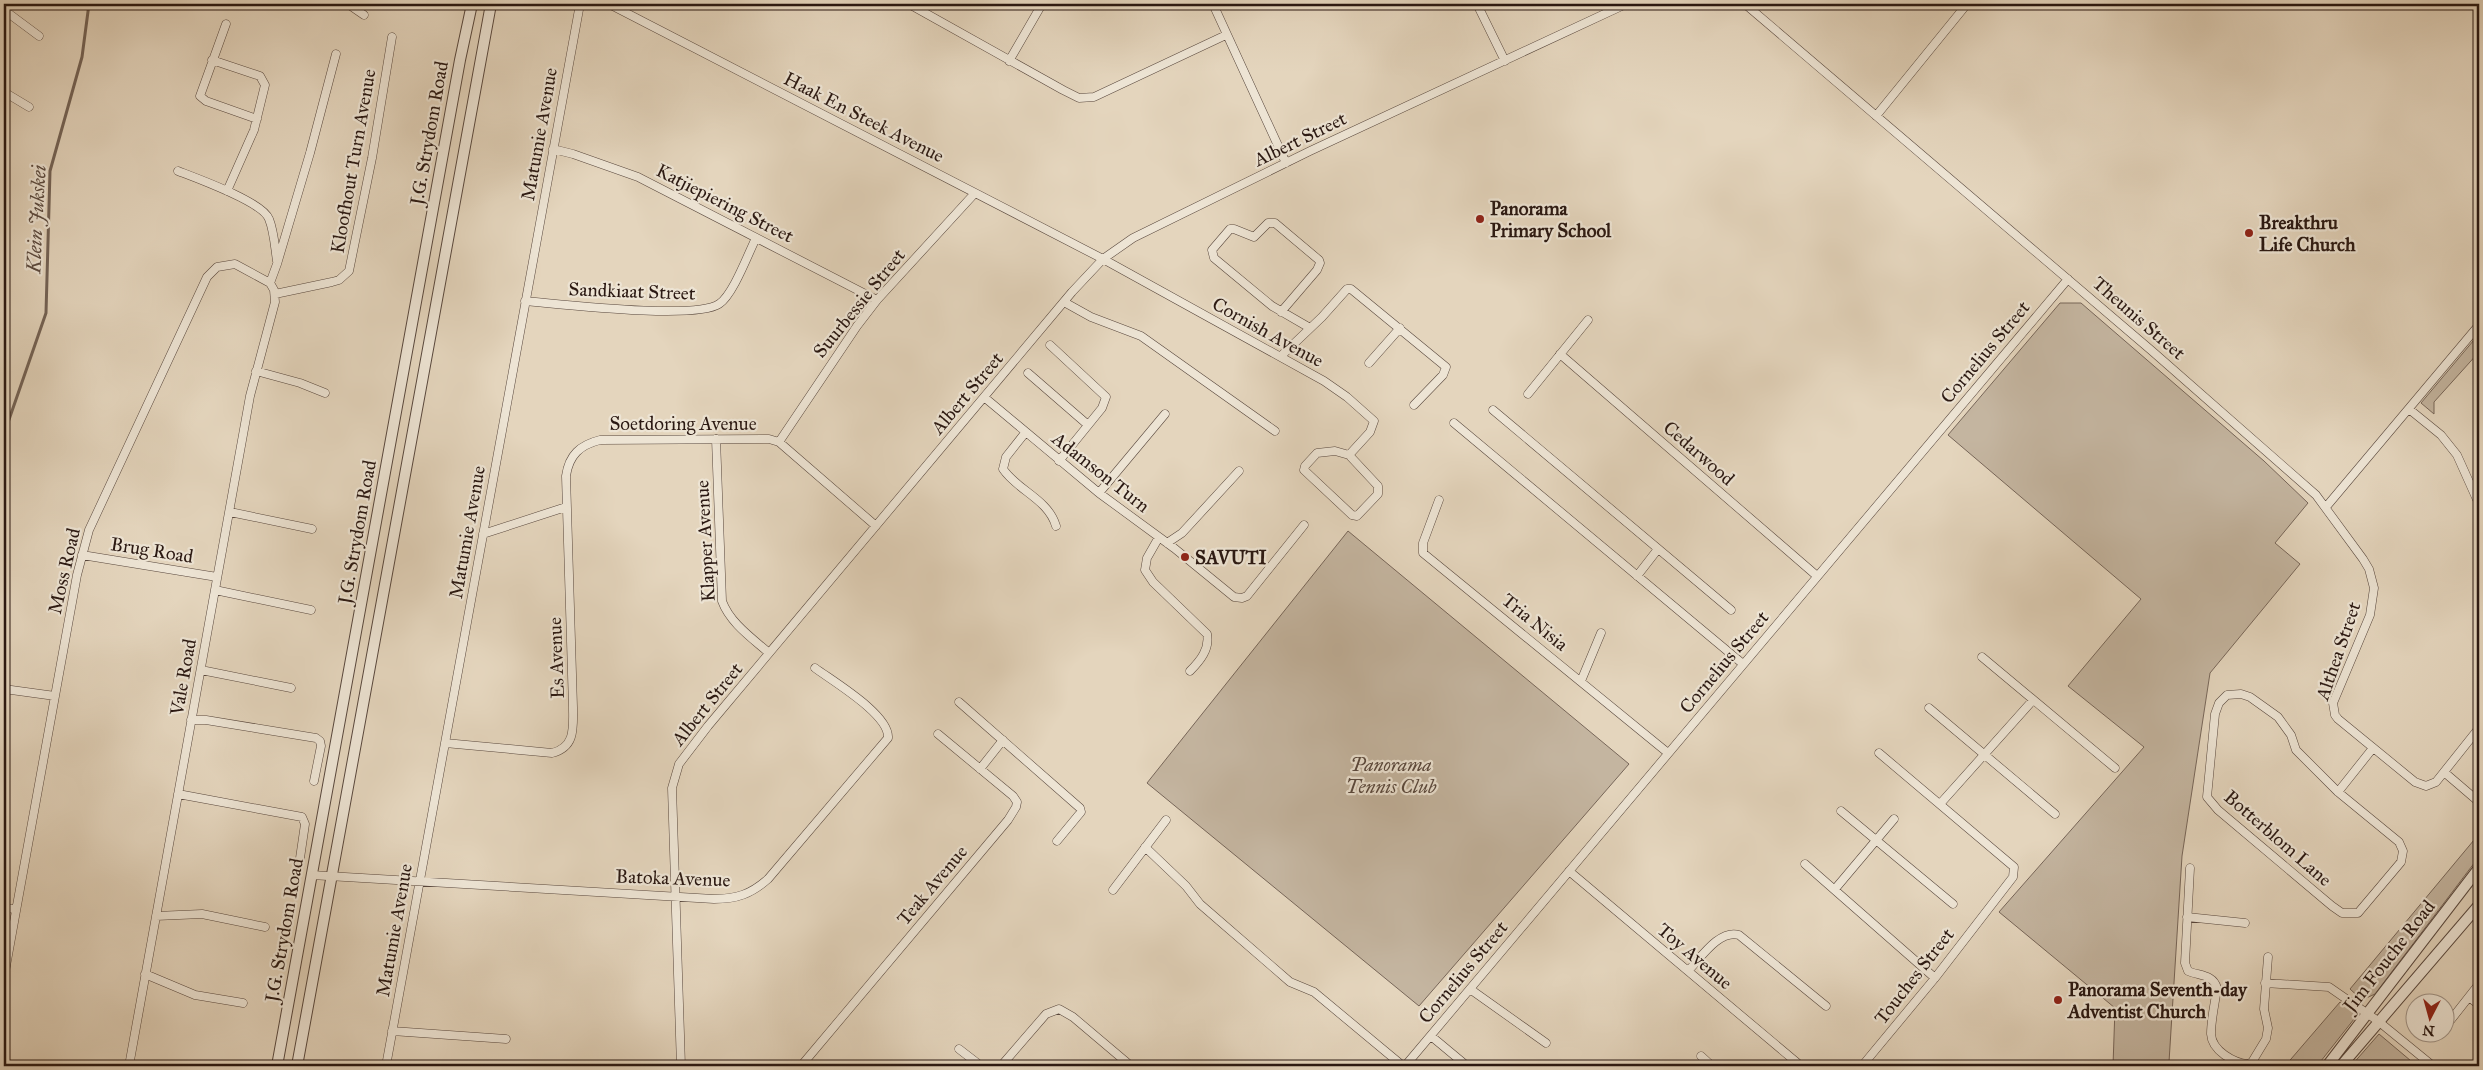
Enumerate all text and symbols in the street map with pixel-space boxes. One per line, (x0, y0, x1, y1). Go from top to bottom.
street label: J.G. Strydom Road (405, 59, 454, 209)
street label: Matumie Avenue (516, 66, 562, 202)
street label: Kloofhout Turn Avenue (325, 67, 381, 255)
street label: Haak En Steek Avenue (780, 67, 948, 167)
street label: Albert Street (1249, 107, 1350, 172)
street label: Katjiepiering Street (652, 158, 798, 249)
water label: Klein Jukskei (21, 164, 51, 275)
place label: Panorama Primary School (1490, 197, 1612, 243)
place label: Breakthru Life Church (2259, 211, 2356, 256)
marker: Panorama Primary School (1474, 213, 1486, 225)
marker: Breakthru Life Church (2243, 227, 2255, 239)
street label: Suurbessie Street (808, 244, 910, 362)
street label: Theunis Street (2088, 272, 2190, 365)
street label: Sandkiaat Street (568, 277, 696, 305)
street label: Cornish Avenue (1208, 292, 1328, 372)
street label: Cornelius Street (1936, 296, 2035, 408)
street label: Albert Street (925, 347, 1008, 440)
street label: Soetdoring Avenue (609, 412, 757, 436)
street label: Cedarwood (1659, 416, 1740, 491)
street label: Adamson Turn (1047, 426, 1154, 517)
street label: J.G. Strydom Road (333, 458, 382, 608)
street label: Matumie Avenue (444, 464, 490, 600)
street label: Klapper Avenue (690, 479, 720, 602)
street label: Moss Road (43, 525, 85, 616)
street label: Brug Road (109, 532, 195, 569)
place label: SAVUTI (1195, 546, 1267, 569)
marker: SAVUTI (1179, 551, 1191, 563)
street label: Tria Nisia (1497, 588, 1573, 656)
street label: Althea Street (2310, 599, 2366, 704)
street label: Cornelius Street (1675, 606, 1774, 718)
street label: Es Avenue (543, 617, 569, 699)
street label: Vale Road (165, 636, 201, 718)
street label: Albert Street (666, 658, 748, 751)
park label: Panorama Tennis Club (1346, 753, 1437, 798)
street label: Botterblom Lane (2220, 785, 2337, 891)
street label: Teak Avenue (892, 840, 972, 930)
street label: J.G. Strydom Road (260, 856, 309, 1006)
street label: Matumie Avenue (371, 862, 417, 998)
street label: Batoka Avenue (615, 865, 731, 892)
street label: Jim Fouche Road (2337, 895, 2441, 1019)
street label: Cornelius Street (1414, 916, 1513, 1028)
street label: Toy Avenue (1653, 918, 1737, 994)
street label: Touches Street (1869, 923, 1959, 1029)
place label: Panorama Seventh-day Adventist Church (2066, 978, 2248, 1023)
north arrow (2406, 992, 2456, 1042)
marker: Panorama Seventh-day Adventist Church (2052, 994, 2064, 1006)
text: N (2422, 1021, 2435, 1040)

